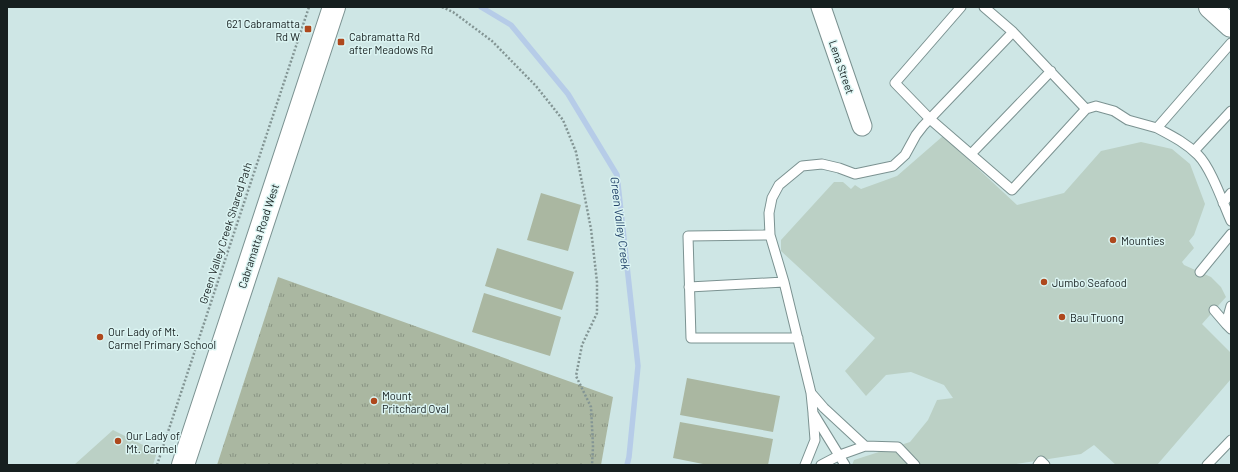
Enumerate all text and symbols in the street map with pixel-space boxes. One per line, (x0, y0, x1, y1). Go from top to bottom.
place label: 621 Cabramatta Rd W (226, 17, 300, 43)
marker: 621 Cabramatta Rd W (303, 24, 313, 34)
place label: Cabramatta Rd after Meadows Rd (349, 30, 433, 56)
marker: Cabramatta Rd after Meadows Rd (336, 37, 346, 47)
street label: Lena Street (827, 38, 857, 96)
street label: Green Valley Creek Shared Path (196, 160, 254, 305)
water label: Green Valley Creek (608, 176, 634, 270)
street label: Cabramatta Road West (235, 182, 281, 290)
place label: Mounties (1121, 234, 1165, 247)
marker: Mounties (1108, 235, 1118, 245)
place label: Jumbo Seafood (1052, 276, 1127, 289)
marker: Jumbo Seafood (1039, 277, 1049, 287)
place label: Bau Truong (1070, 311, 1124, 324)
marker: Bau Truong (1057, 312, 1067, 322)
place label: Our Lady of Mt. Carmel Primary School (108, 325, 216, 351)
marker: Our Lady of Mt. Carmel Primary School (95, 332, 105, 342)
place label: Mount Pritchard Oval (382, 389, 449, 415)
marker: Mount Pritchard Oval (369, 396, 379, 406)
place label: Our Lady of Mt. Carmel (126, 429, 180, 455)
marker: Our Lady of Mt. Carmel (113, 436, 123, 446)

